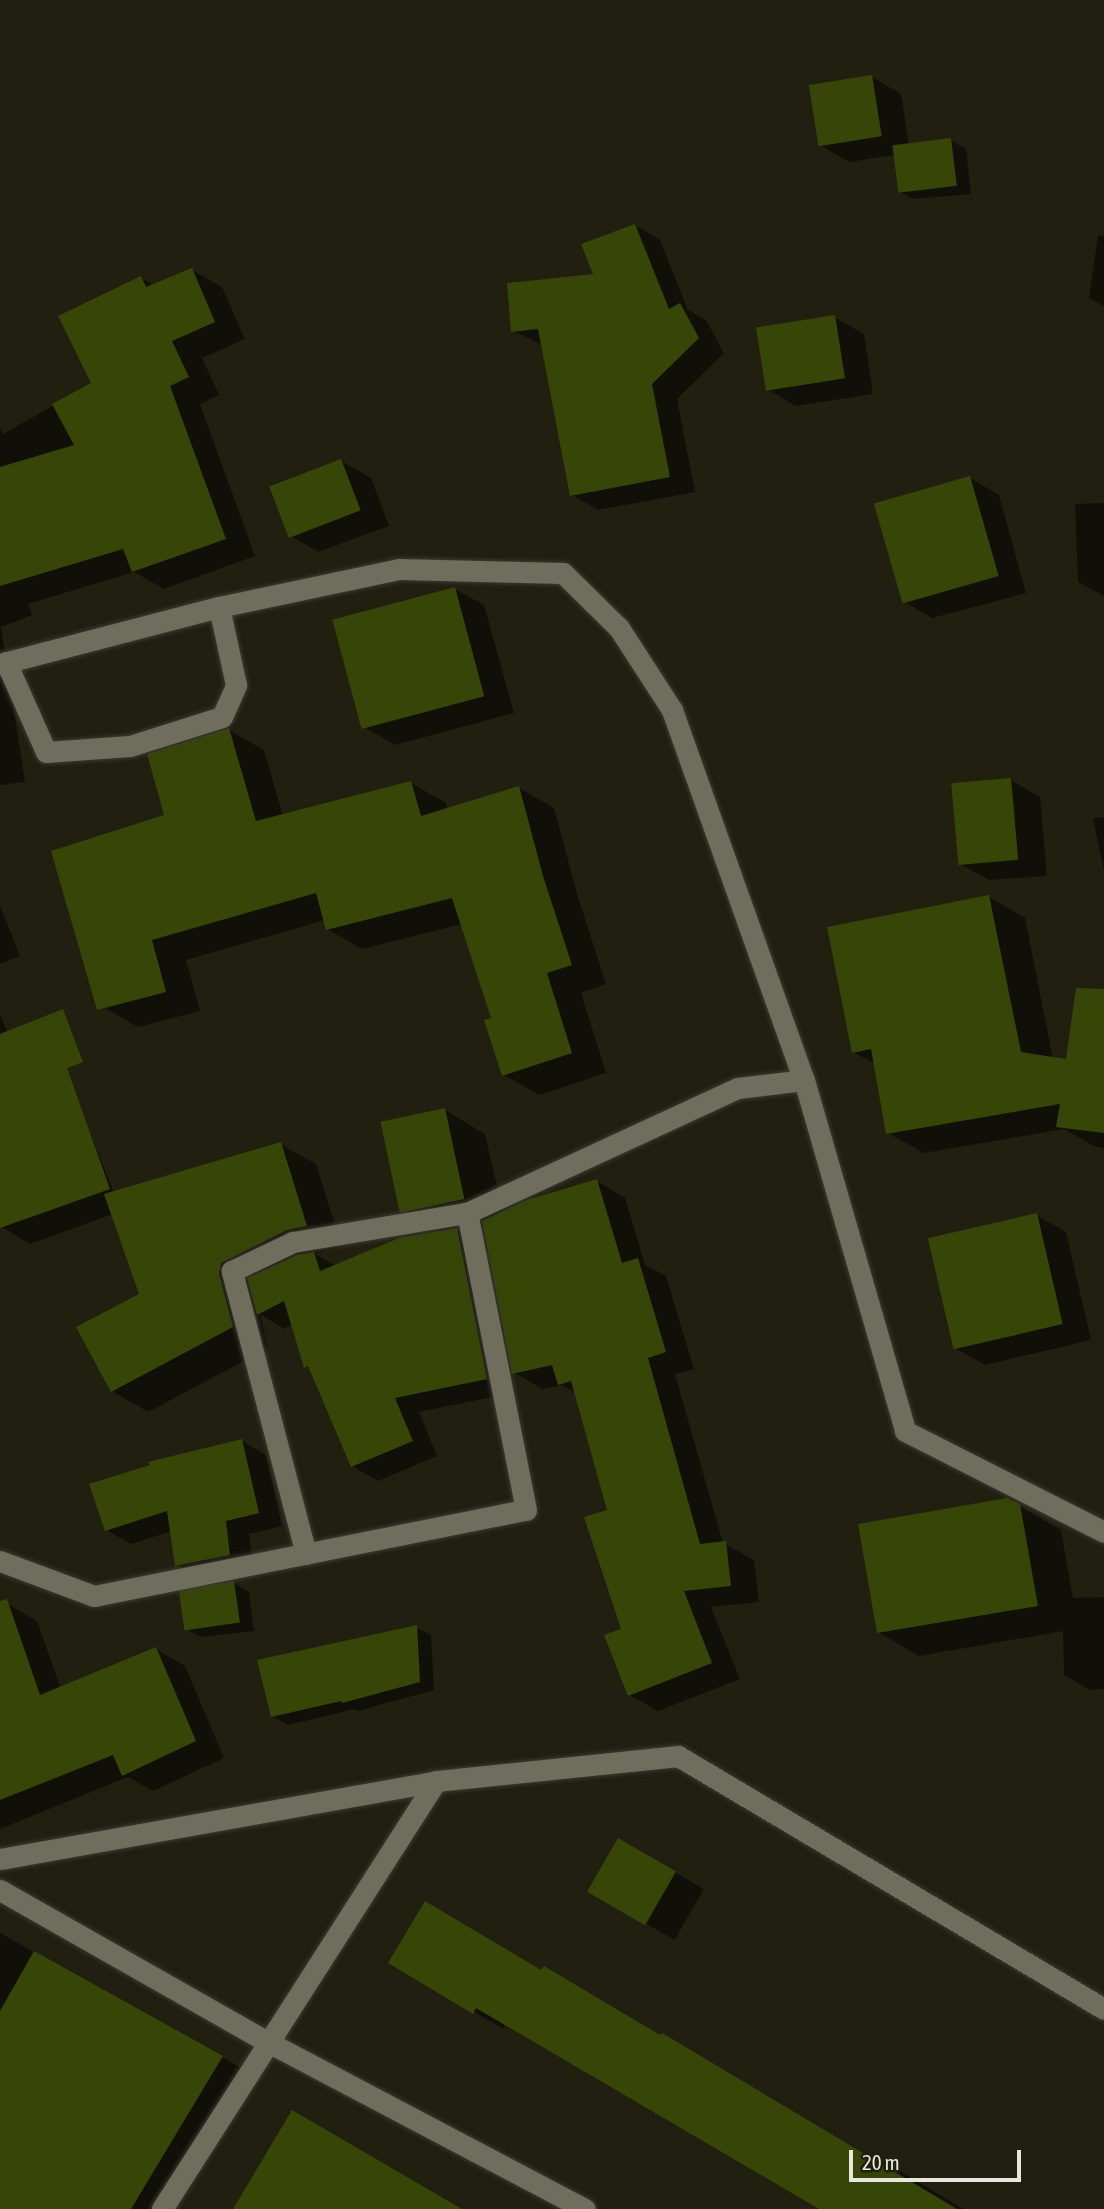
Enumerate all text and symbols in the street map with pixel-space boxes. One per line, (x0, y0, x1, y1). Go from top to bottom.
scale bar (852, 2136, 1024, 2180)
text: 20 m (862, 2150, 900, 2174)

